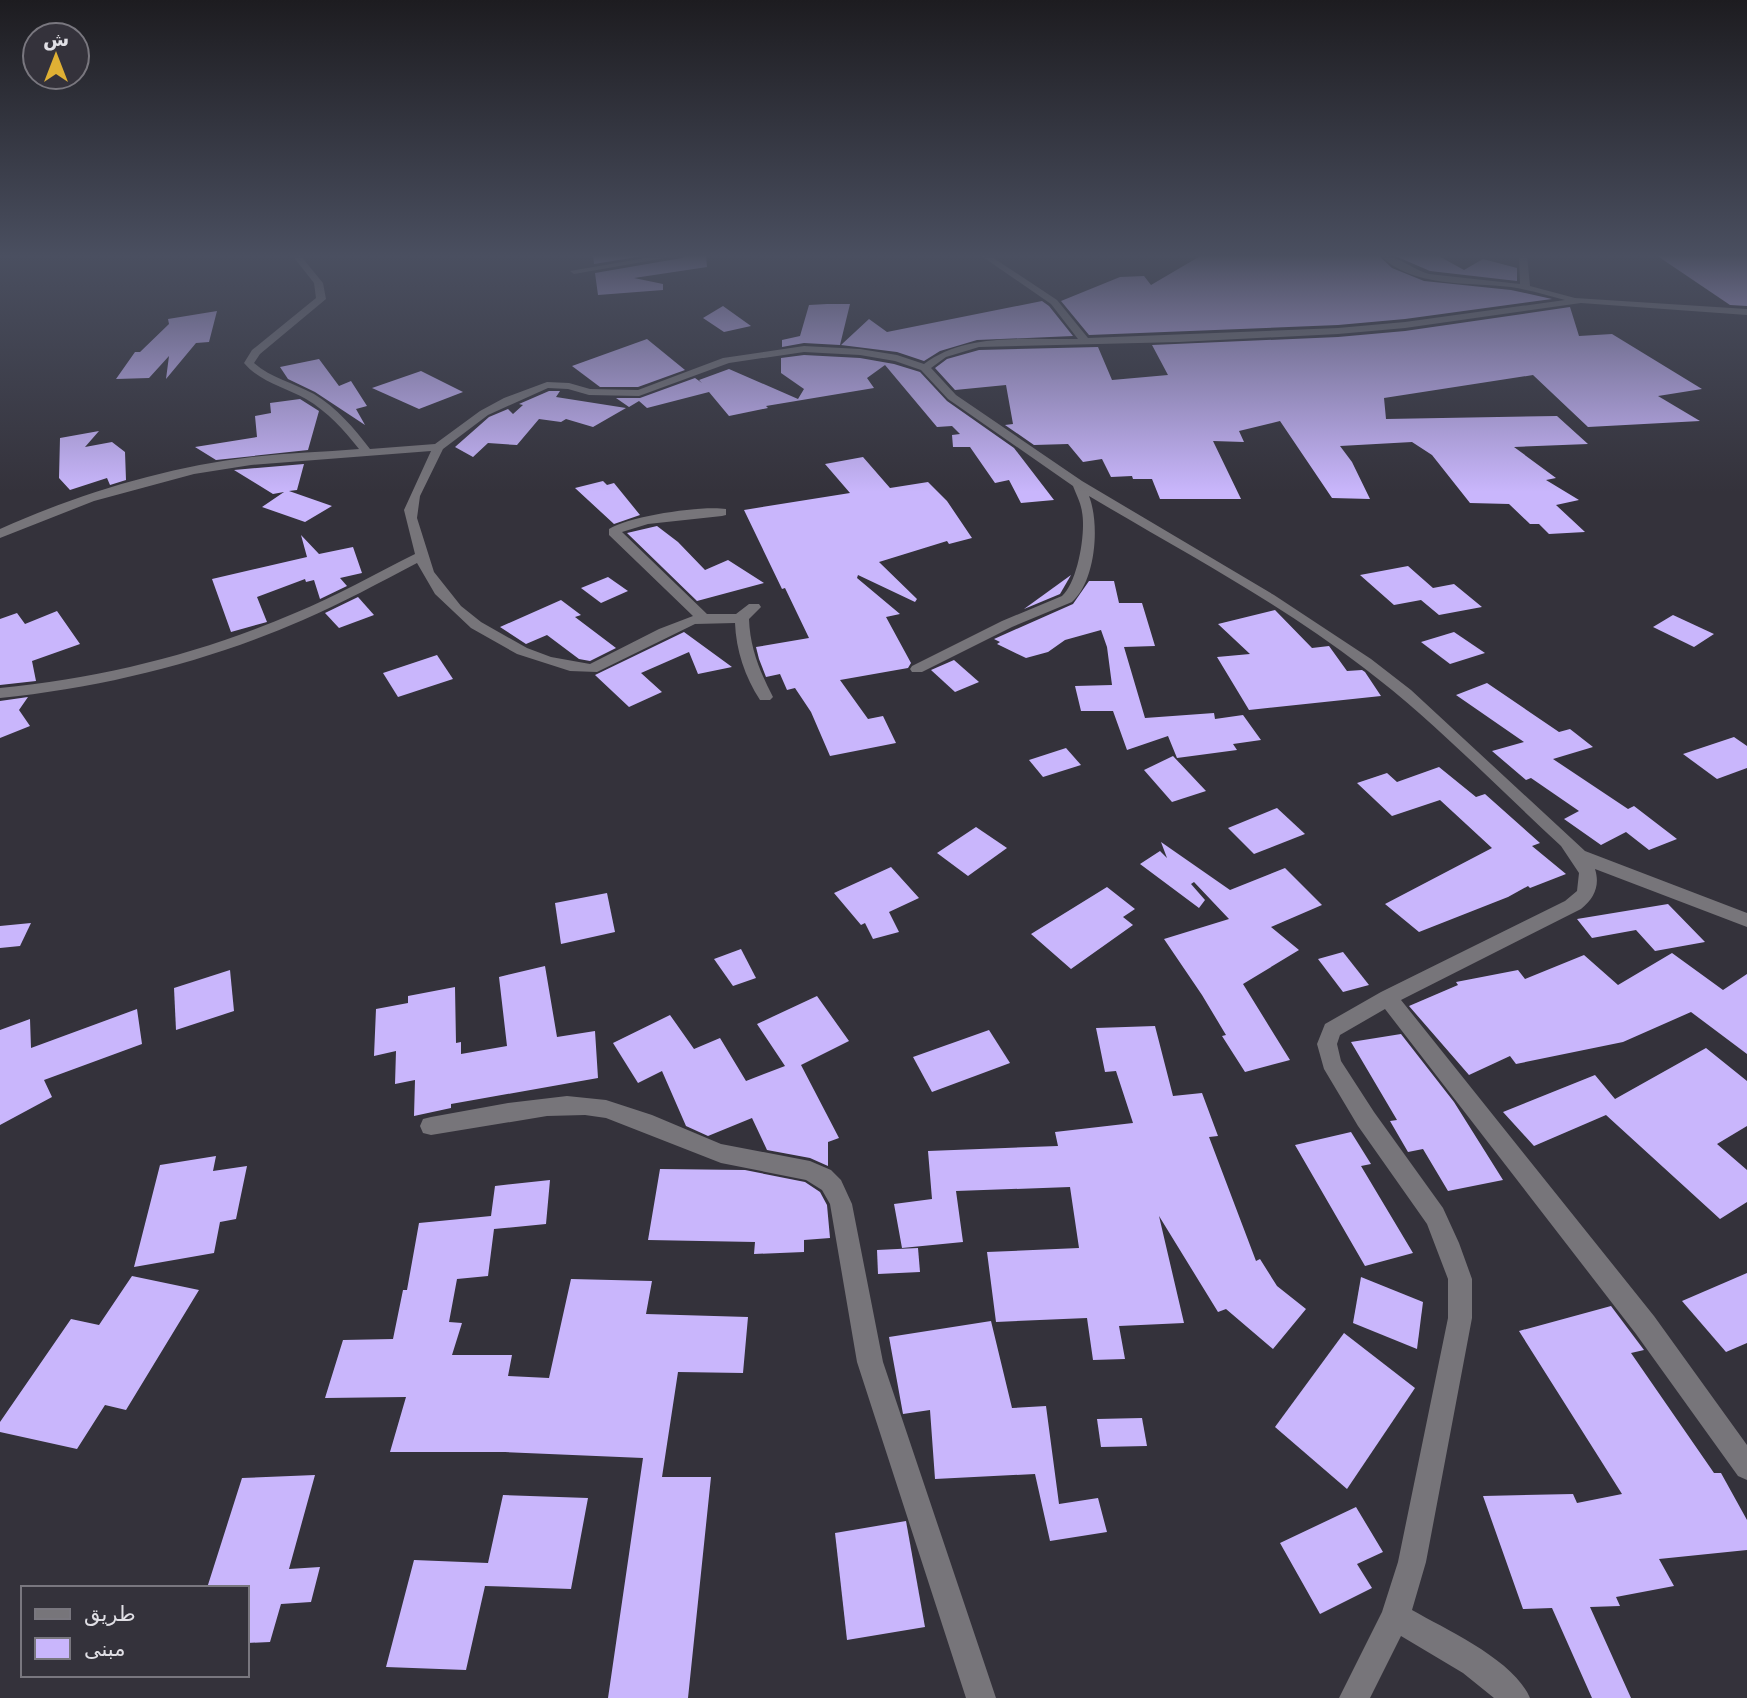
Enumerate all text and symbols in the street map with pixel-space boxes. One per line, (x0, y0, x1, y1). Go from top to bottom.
north arrow (21, 21, 91, 91)
text: ش (43, 28, 69, 51)
legend (21, 1586, 248, 1677)
text: طريق (84, 1602, 136, 1626)
text: مبنى (84, 1637, 125, 1661)

